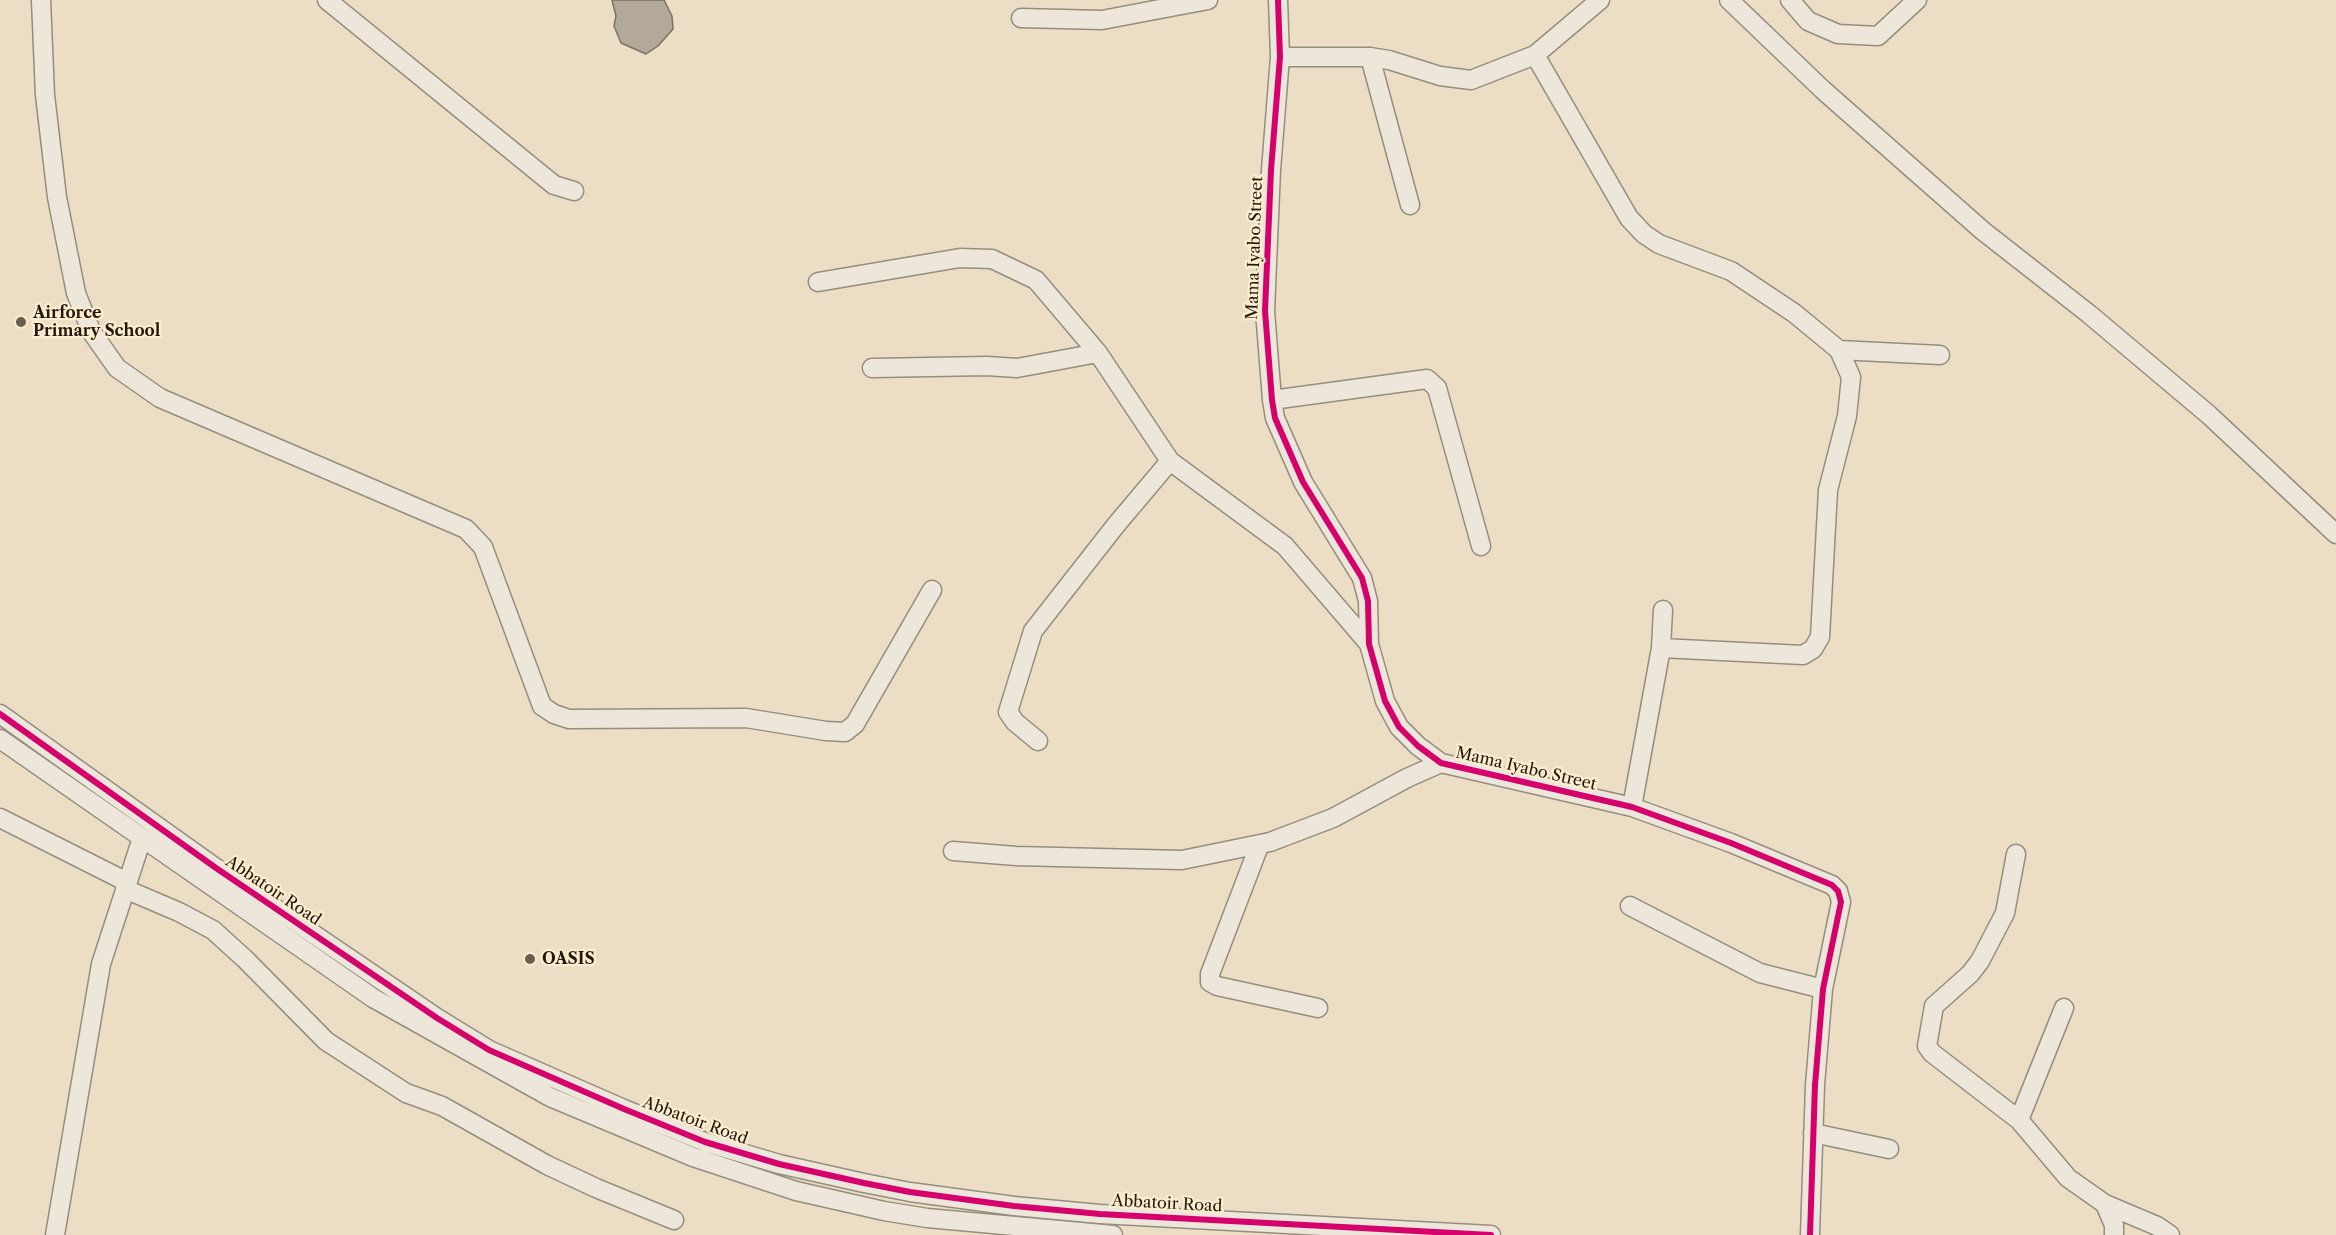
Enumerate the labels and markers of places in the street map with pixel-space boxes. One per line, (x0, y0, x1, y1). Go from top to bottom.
place label: Airforce Primary School (33, 303, 160, 341)
marker: Airforce Primary School (14, 315, 28, 329)
place label: OASIS (542, 949, 595, 969)
marker: OASIS (523, 952, 537, 966)

